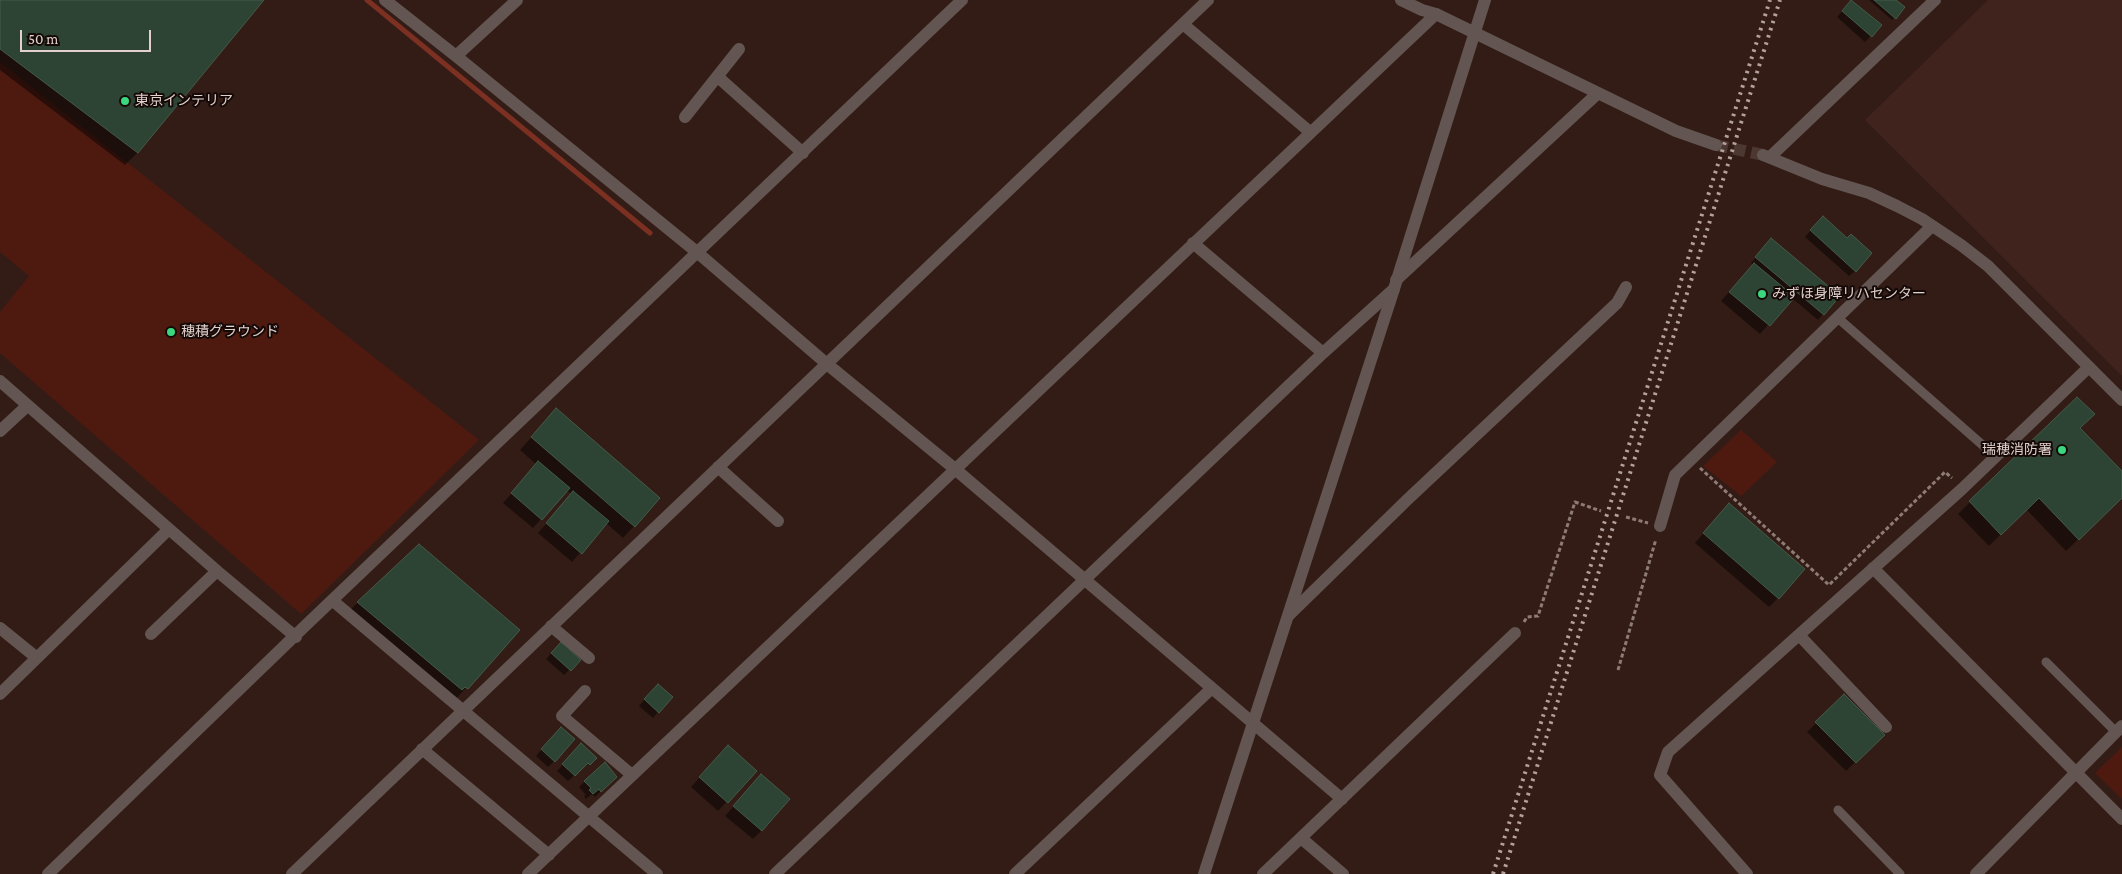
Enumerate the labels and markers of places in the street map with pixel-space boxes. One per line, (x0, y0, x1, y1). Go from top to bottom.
place label: 東京インテリア (135, 93, 233, 109)
marker: 東京インテリア (119, 95, 131, 107)
place label: みずほ身障リハセンター (1772, 286, 1926, 302)
marker: みずほ身障リハセンター (1756, 288, 1768, 300)
place label: 穂積グラウンド (181, 324, 279, 340)
marker: 穂積グラウンド (165, 326, 177, 338)
place label: 瑞穂消防署 (1982, 442, 2052, 458)
marker: 瑞穂消防署 (2056, 444, 2068, 456)

